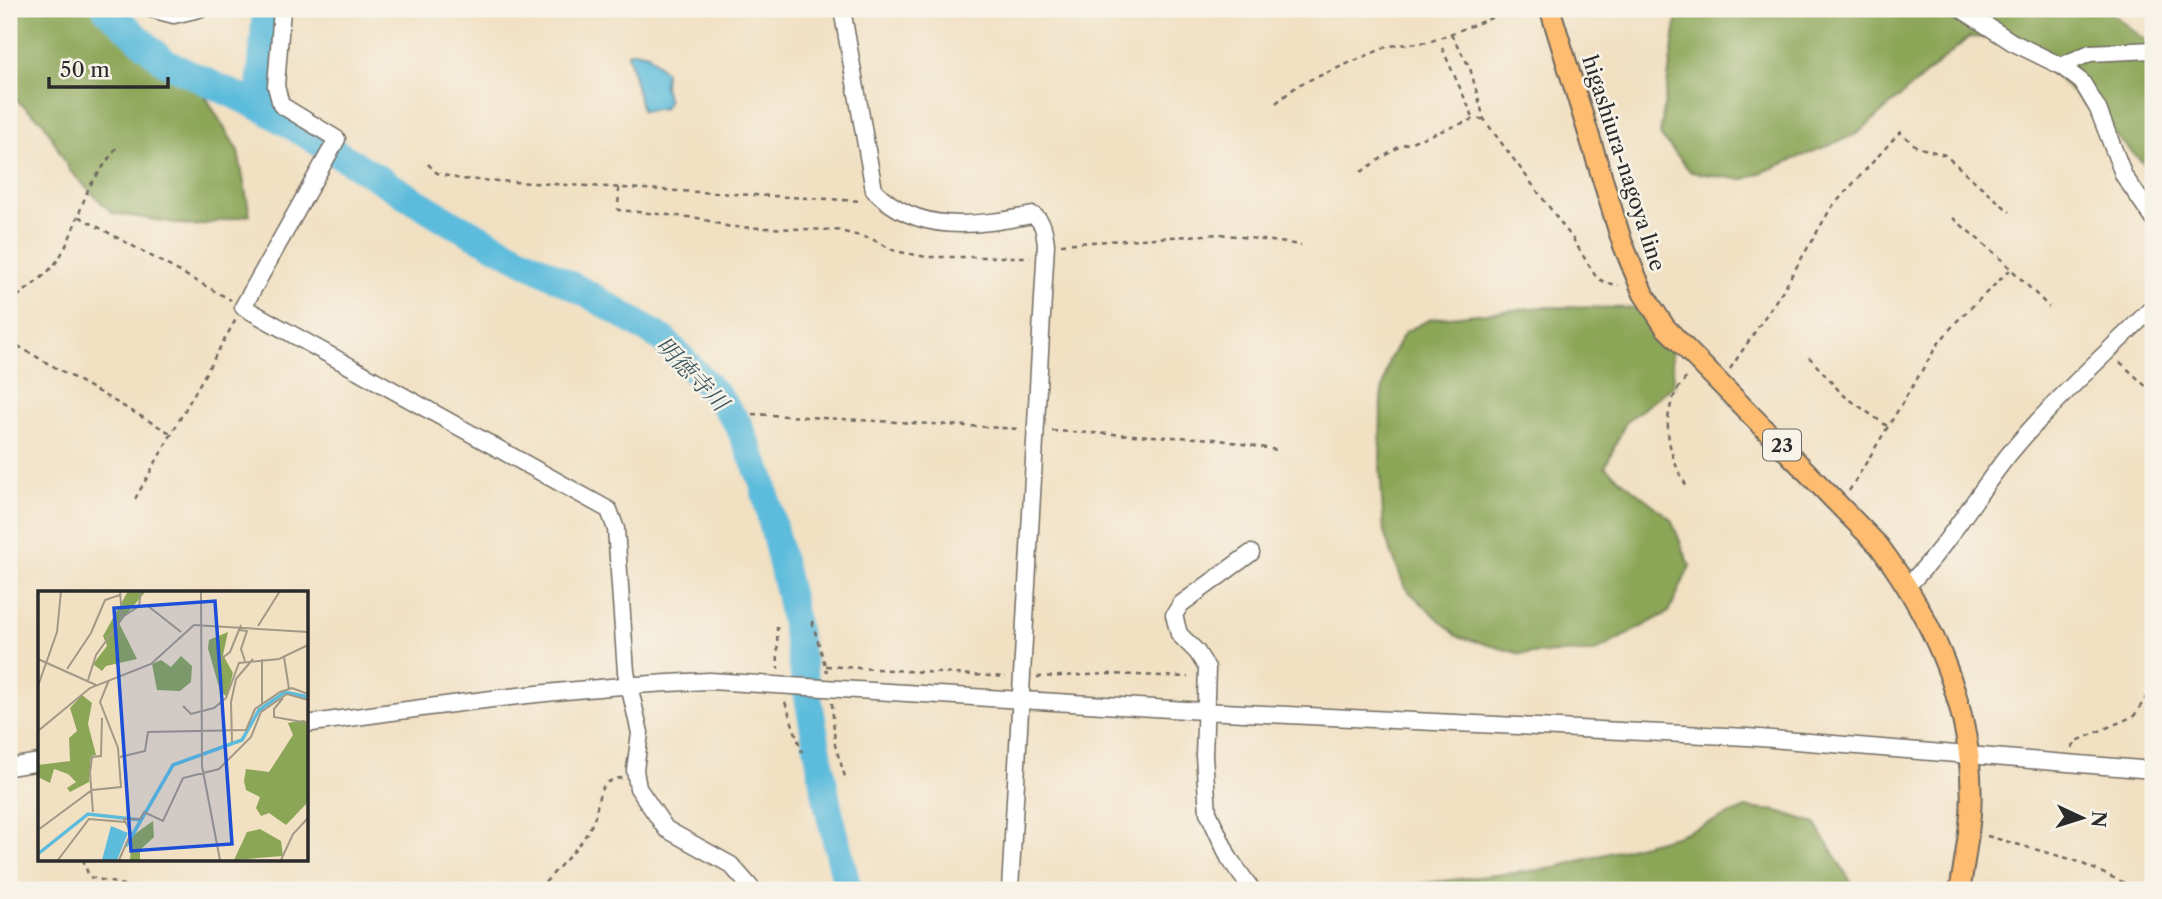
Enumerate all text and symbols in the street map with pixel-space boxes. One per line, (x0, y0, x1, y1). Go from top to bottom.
scale bar (49, 46, 168, 90)
street label: higashiura-nagoya line (1577, 52, 1671, 274)
text: 50 m (60, 57, 110, 82)
water label: 明徳寺川 (650, 331, 736, 419)
road number: 23 (1763, 430, 1801, 460)
inset map (38, 591, 308, 860)
north arrow (2046, 783, 2116, 853)
text: N (2086, 810, 2111, 828)

